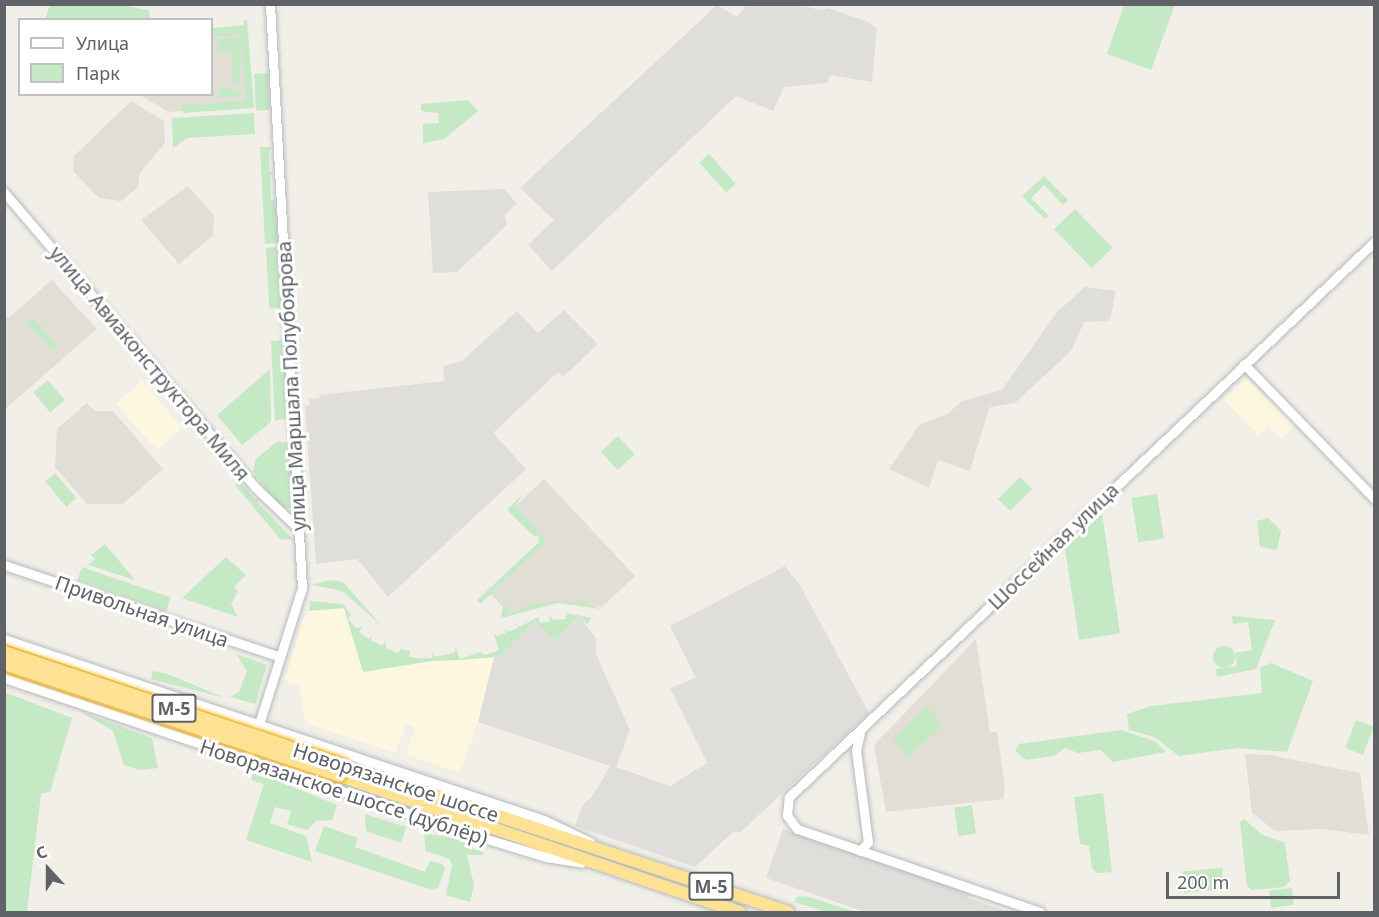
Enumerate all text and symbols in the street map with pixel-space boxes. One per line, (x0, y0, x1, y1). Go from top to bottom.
legend (18, 18, 213, 96)
text: Улица (76, 31, 129, 55)
text: Парк (76, 61, 120, 85)
street label: улица Маршала Полубоярова (271, 240, 311, 532)
street label: улица Авиаконструктора Миля (45, 241, 255, 485)
street label: Шоссейная улица (983, 478, 1123, 614)
street label: Привольная улица (52, 570, 232, 652)
road number: М-5 (150, 693, 198, 723)
street label: Новорязанское шоссе (дублёр) (197, 734, 491, 850)
street label: Новорязанское шоссе (290, 737, 502, 827)
north arrow (18, 839, 78, 899)
text: С (33, 840, 50, 864)
scale bar (1169, 860, 1343, 898)
text: 200 m (1177, 870, 1229, 894)
road number: М-5 (687, 871, 735, 901)

